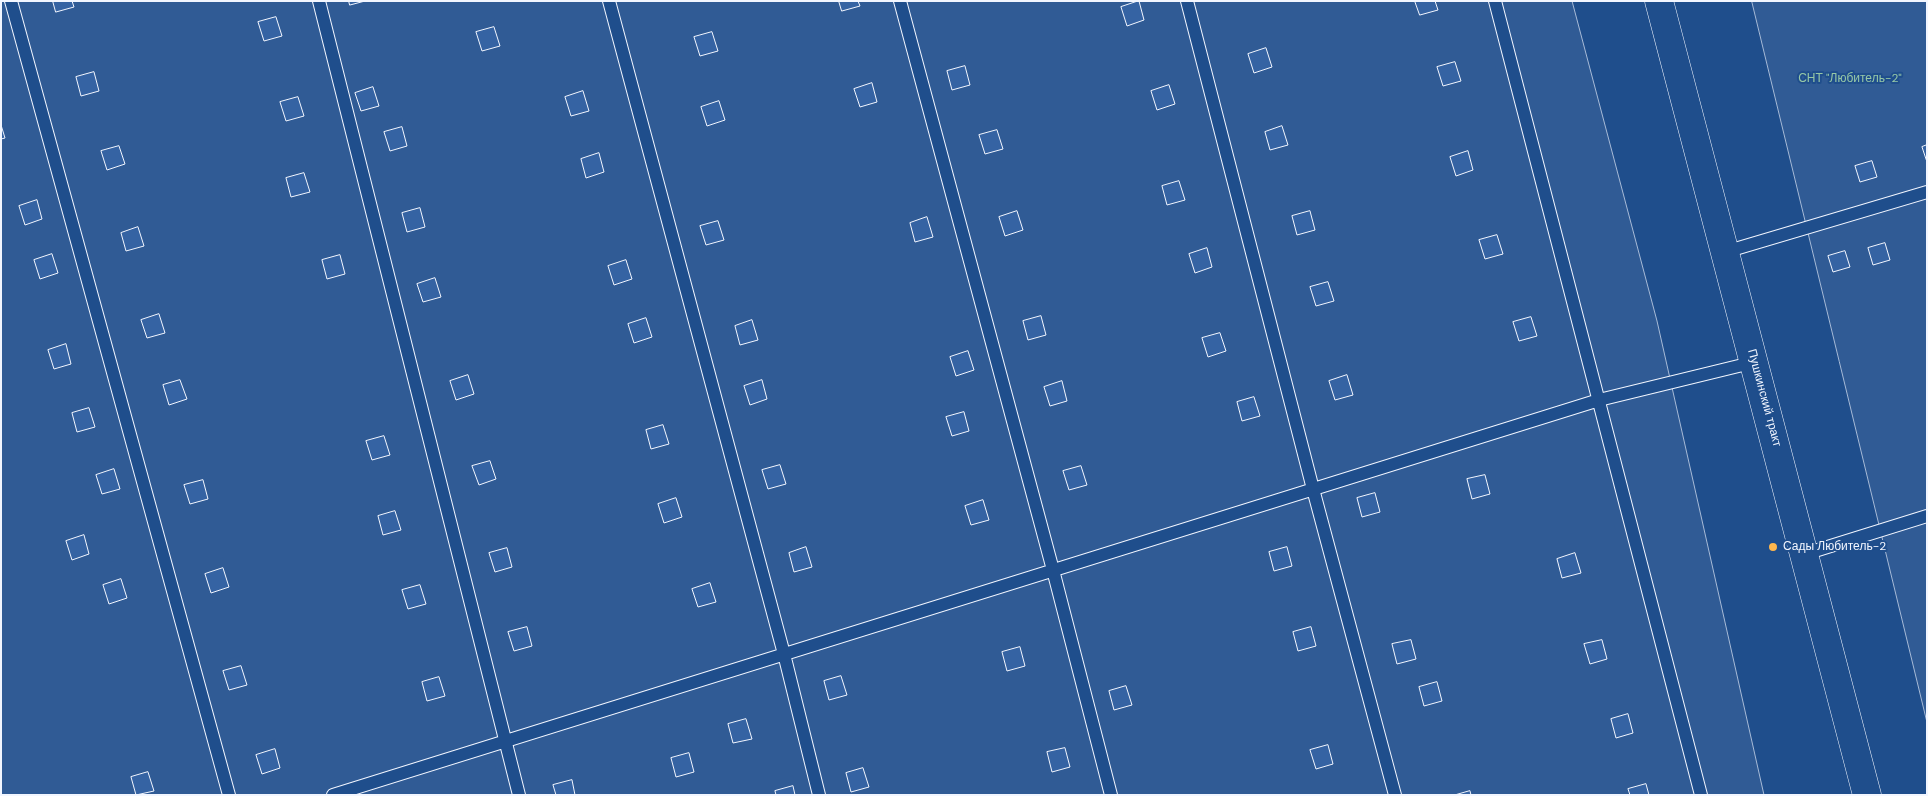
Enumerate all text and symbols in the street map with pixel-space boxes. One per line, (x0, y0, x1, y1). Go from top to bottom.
park label: СНТ "Любитель-2" (1798, 72, 1902, 86)
street label: Пушкинский тракт (1744, 348, 1784, 448)
place label: Сады Любитель-2 (1783, 540, 1886, 554)
marker: Сады Любитель-2 (1767, 541, 1779, 553)

